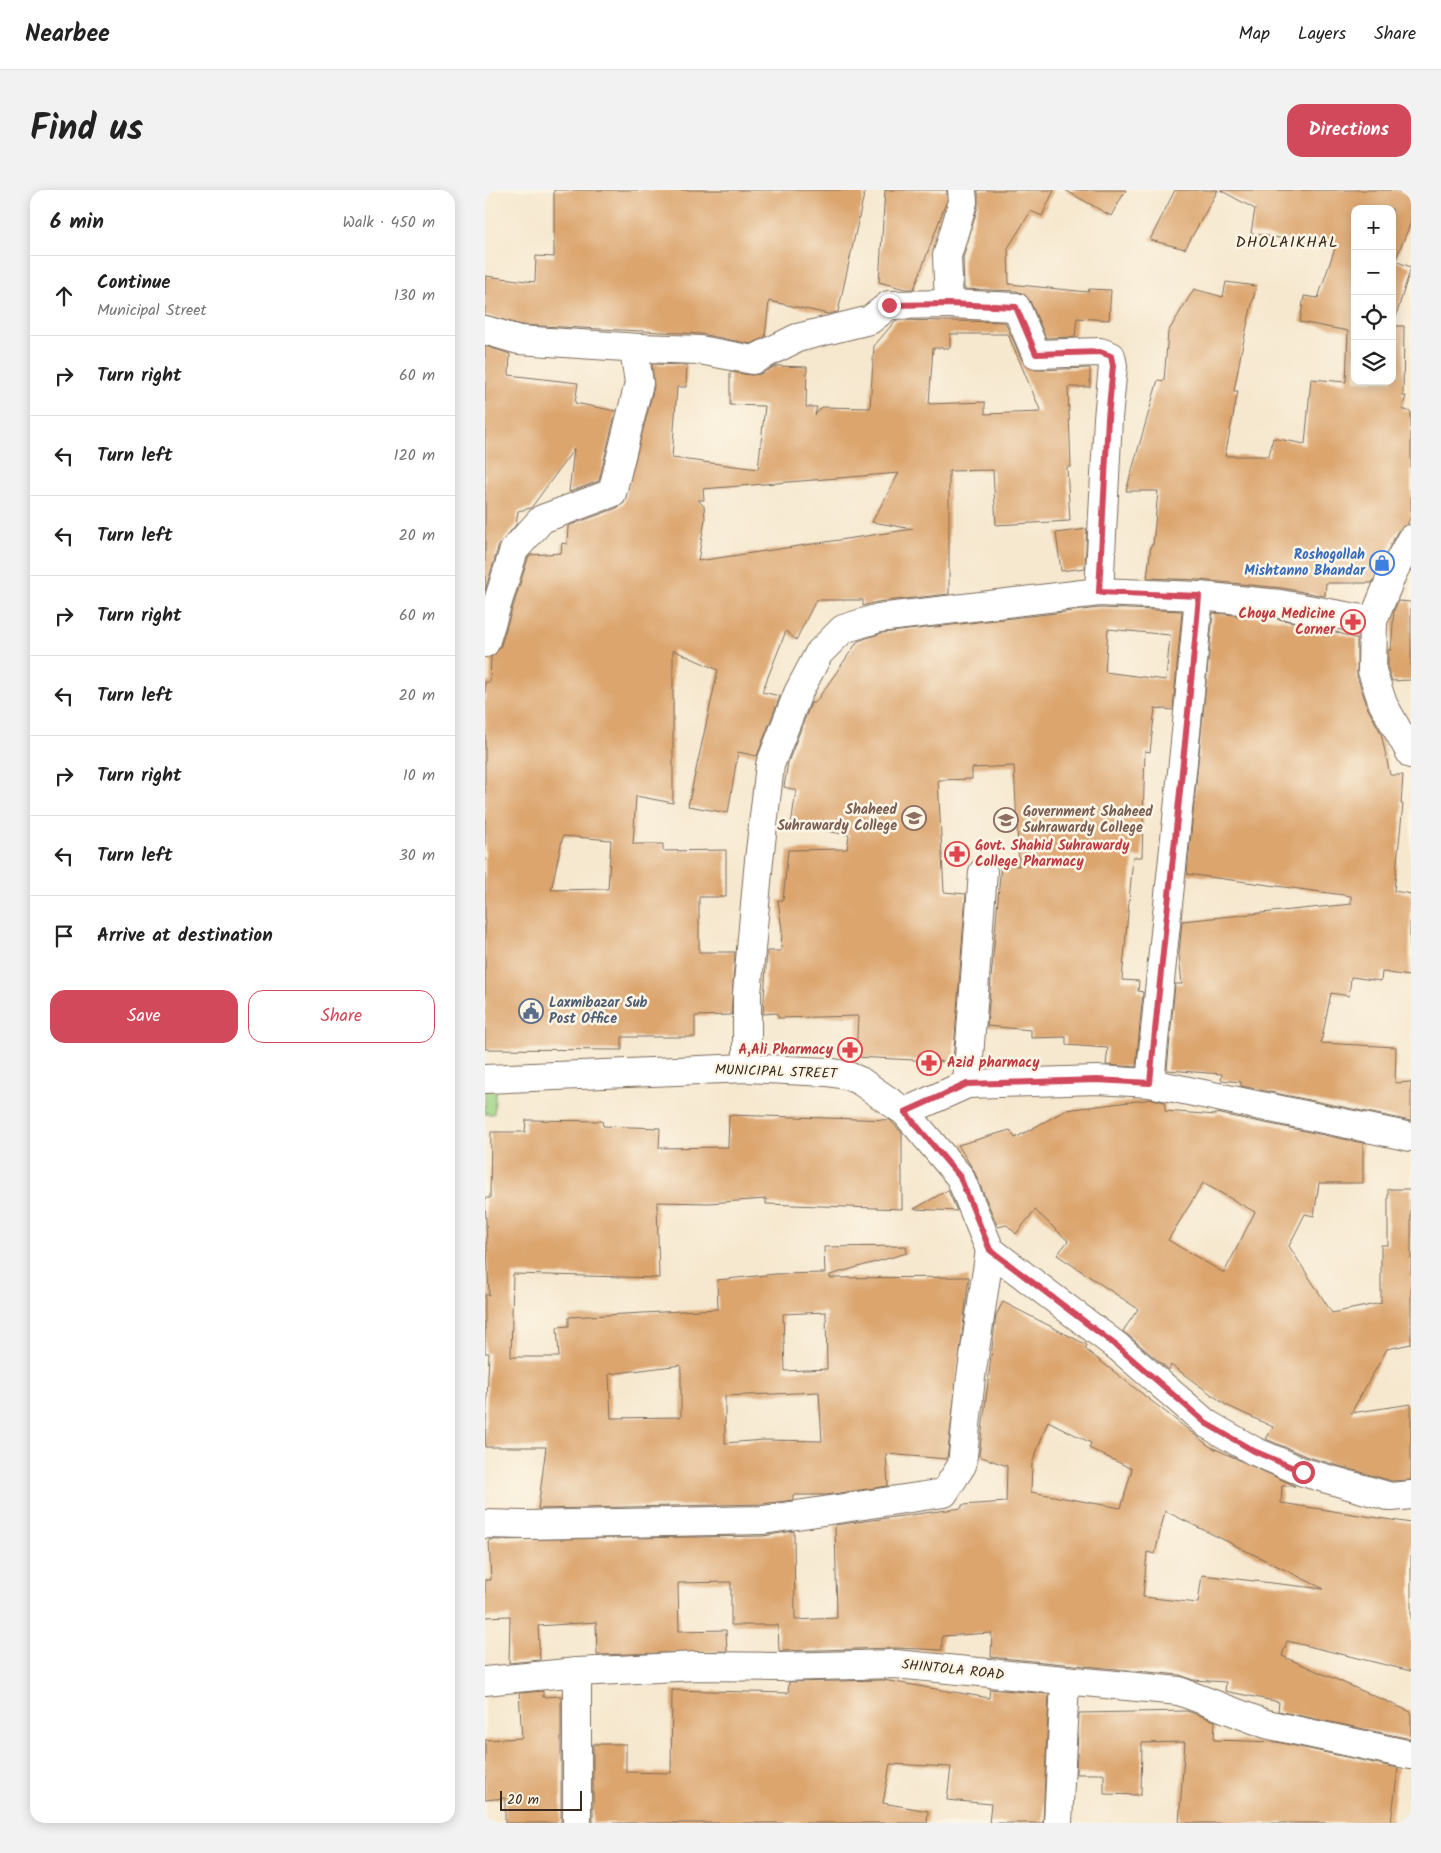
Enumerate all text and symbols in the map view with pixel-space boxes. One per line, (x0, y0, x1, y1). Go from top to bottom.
text: Nearbee (25, 15, 110, 54)
text: Map (1239, 20, 1270, 49)
text: Layers (1298, 20, 1346, 49)
text: Share (1374, 20, 1416, 49)
text: Find us (30, 102, 143, 158)
button: Directions (1287, 104, 1411, 157)
map controls (1351, 205, 1396, 385)
button: + (1351, 205, 1396, 250)
text: 6 min (50, 206, 104, 239)
text: Walk · 450 m (342, 210, 435, 235)
district label: DHOLAIKHAL (1236, 230, 1338, 255)
button: − (1351, 250, 1396, 295)
text: Continue (97, 268, 170, 298)
icon: ahead (50, 282, 78, 310)
text: 130 m (394, 283, 435, 308)
route end (878, 294, 901, 317)
button: locate (1351, 295, 1396, 340)
text: Municipal Street (97, 298, 207, 323)
button: layers (1351, 340, 1396, 385)
text: Turn right (97, 361, 182, 391)
icon: right (50, 362, 78, 390)
text: 60 m (399, 363, 435, 388)
text: Turn left (97, 441, 172, 471)
icon: left (50, 442, 78, 470)
text: 120 m (394, 443, 435, 468)
text: Turn left (97, 521, 172, 551)
icon: left (50, 522, 78, 550)
text: 20 m (399, 523, 435, 548)
place label: Roshogollah Mishtanno Bhandar (1244, 544, 1366, 582)
shop icon: Roshogollah Mishtanno Bhandar (1369, 550, 1395, 576)
text: Turn right (97, 601, 182, 631)
icon: right (50, 602, 78, 630)
text: 60 m (399, 603, 435, 628)
place label: Choya Medicine Corner (1239, 603, 1336, 641)
pharmacy icon: Choya Medicine Corner (1340, 609, 1366, 635)
text: Turn left (97, 681, 172, 711)
icon: left (50, 682, 78, 710)
text: 20 m (399, 683, 435, 708)
text: Turn right (97, 761, 182, 791)
icon: right (50, 762, 78, 790)
text: 10 m (403, 763, 435, 788)
place label: Shaheed Suhrawardy College (777, 799, 897, 837)
place label: Government Shaheed Suhrawardy College (1023, 801, 1153, 839)
school or university icon: Shaheed Suhrawardy College (901, 805, 927, 831)
school or university icon: Government Shaheed Suhrawardy College (993, 807, 1019, 833)
place label: Govt. Shahid Suhrawardy College Pharmacy (975, 835, 1130, 873)
text: Turn left (97, 841, 172, 871)
pharmacy icon: Govt. Shahid Suhrawardy College Pharmacy (944, 841, 970, 867)
icon: left (50, 842, 78, 870)
text: 30 m (399, 843, 435, 868)
text: Arrive at destination (97, 921, 273, 951)
icon: arrive (50, 922, 78, 950)
button: Save (50, 990, 238, 1043)
button: Share (248, 990, 435, 1043)
place label: Laxmibazar Sub Post Office (549, 992, 647, 1030)
public building icon: Laxmibazar Sub Post Office (518, 998, 544, 1024)
pharmacy icon: A,Ali Pharmacy (837, 1037, 863, 1063)
place label: A,Ali Pharmacy (738, 1039, 834, 1061)
pharmacy icon: Azid pharmacy (916, 1050, 942, 1076)
place label: Azid pharmacy (947, 1052, 1040, 1074)
street label: MUNICIPAL STREET (714, 1059, 839, 1085)
route start (1292, 1461, 1315, 1484)
street label: SHINTOLA ROAD (901, 1654, 1005, 1686)
scale bar (500, 1788, 583, 1811)
text: 20 m (507, 1789, 539, 1811)

